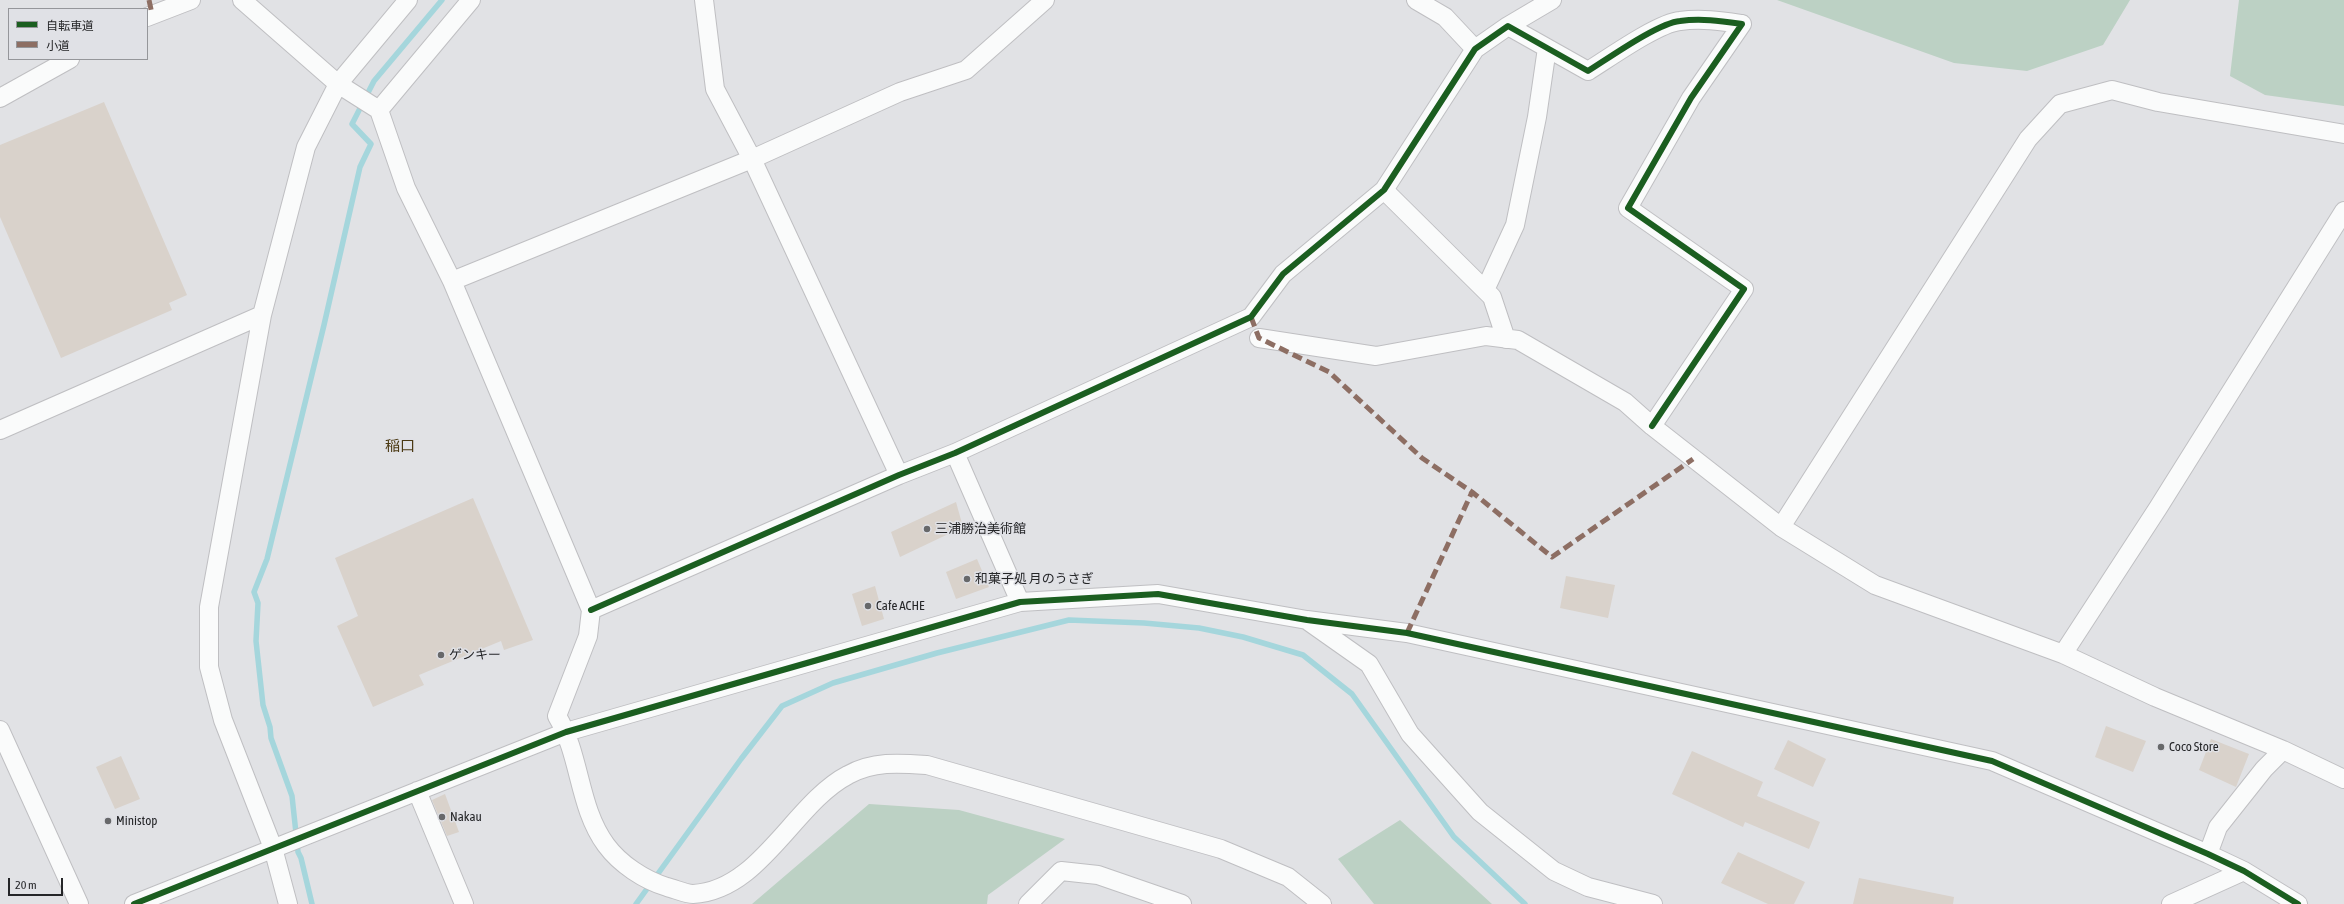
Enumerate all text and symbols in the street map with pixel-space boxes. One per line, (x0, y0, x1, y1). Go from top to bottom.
legend (8, 8, 148, 60)
text: 自転車道 (46, 19, 94, 33)
text: 小道 (46, 39, 70, 53)
district label: 稲口 (385, 437, 415, 455)
place label: 三浦勝治美術館 (935, 521, 1026, 537)
marker: 三浦勝治美術館 (922, 524, 932, 534)
place label: 和菓子処 月のうさぎ (975, 571, 1094, 587)
marker: 和菓子処 月のうさぎ (962, 574, 972, 584)
place label: Cafe ACHE (876, 598, 924, 614)
marker: Cafe ACHE (863, 601, 873, 611)
place label: ゲンキー (449, 647, 501, 663)
marker: ゲンキー (436, 650, 446, 660)
place label: Coco Store (2169, 739, 2219, 755)
marker: Coco Store (2156, 742, 2166, 752)
place label: Nakau (450, 809, 482, 825)
marker: Nakau (437, 812, 447, 822)
place label: Ministop (116, 813, 157, 829)
marker: Ministop (103, 816, 113, 826)
scale bar (10, 870, 65, 896)
text: 20 m (15, 878, 37, 892)

